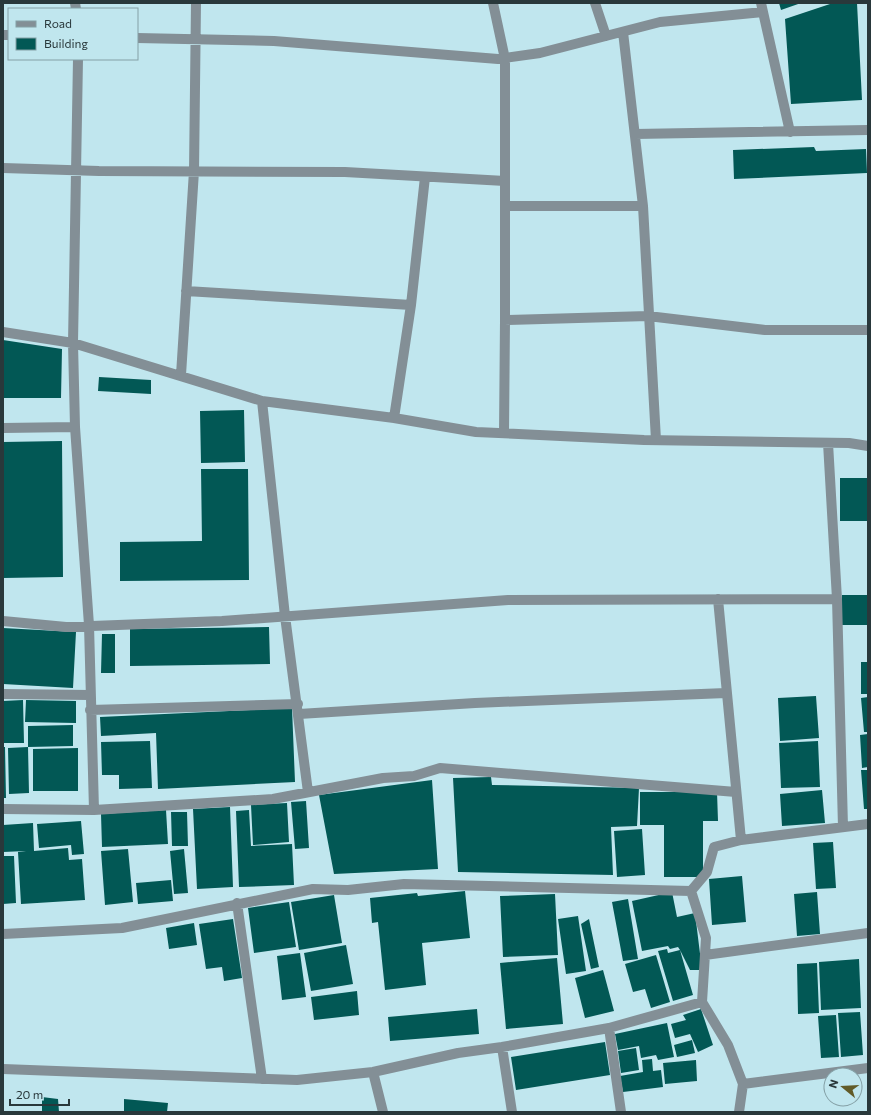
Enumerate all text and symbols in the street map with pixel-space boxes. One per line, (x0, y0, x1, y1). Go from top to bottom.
legend (8, 8, 138, 60)
text: Road (44, 16, 72, 30)
text: Building (44, 36, 88, 50)
north arrow (823, 1067, 863, 1107)
text: N (826, 1078, 840, 1090)
scale bar (10, 1081, 69, 1107)
text: 20 m (16, 1087, 43, 1101)

